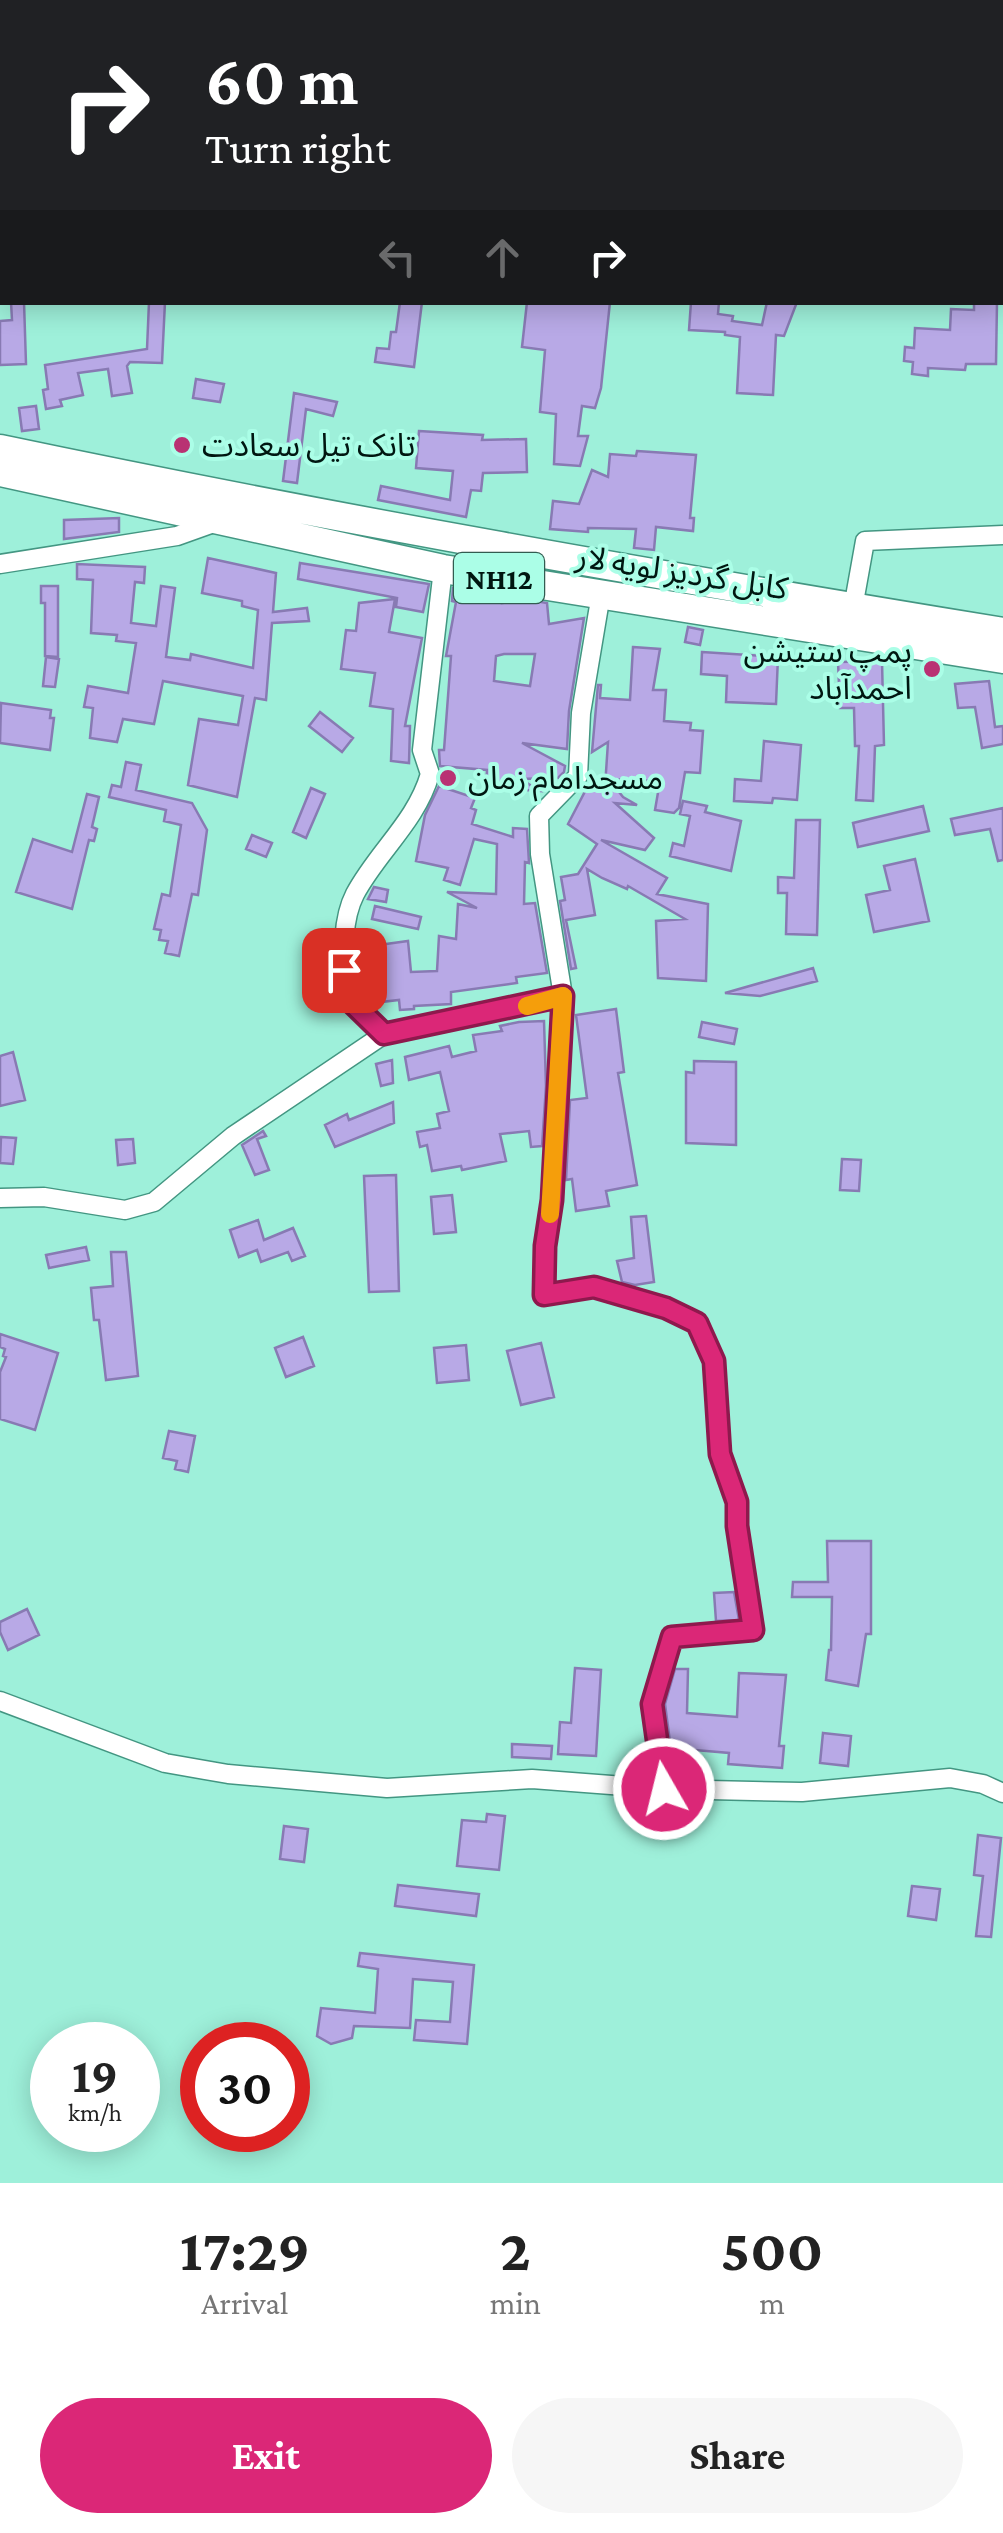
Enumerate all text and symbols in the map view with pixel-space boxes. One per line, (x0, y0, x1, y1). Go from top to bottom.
icon: right (40, 40, 170, 170)
text: 60 m (205, 41, 358, 119)
text: Turn right (205, 123, 390, 173)
icon: left (370, 230, 425, 285)
icon: ahead (475, 230, 530, 285)
icon: right (580, 230, 635, 285)
place label: تانک تیل سعادت (202, 427, 416, 463)
marker: تانک تیل سعادت (171, 434, 193, 456)
street label: کابل گردیز لویه لار (572, 537, 791, 608)
road number: NH12 (454, 553, 544, 603)
place label: پمپ ستیشن احمدآباد (743, 633, 912, 706)
marker: پمپ ستیشن احمدآباد (921, 658, 943, 680)
place label: مسجدامام زمان (468, 760, 663, 802)
marker: مسجدامام زمان (437, 767, 459, 789)
pin (302, 928, 387, 1013)
icon: arrive (317, 943, 372, 998)
position arrow (612, 1737, 716, 1841)
speed limit sign: 30 (180, 2022, 310, 2152)
text: 19 (72, 2047, 118, 2103)
text: km/h (68, 2099, 122, 2126)
text: 17:29 (180, 2216, 310, 2283)
text: 2 (500, 2216, 531, 2283)
text: 500 (721, 2216, 823, 2283)
text: Arrival (201, 2285, 288, 2321)
text: min (490, 2285, 541, 2321)
text: m (759, 2285, 785, 2321)
button: Exit (40, 2398, 492, 2513)
button: Share (512, 2398, 963, 2513)

